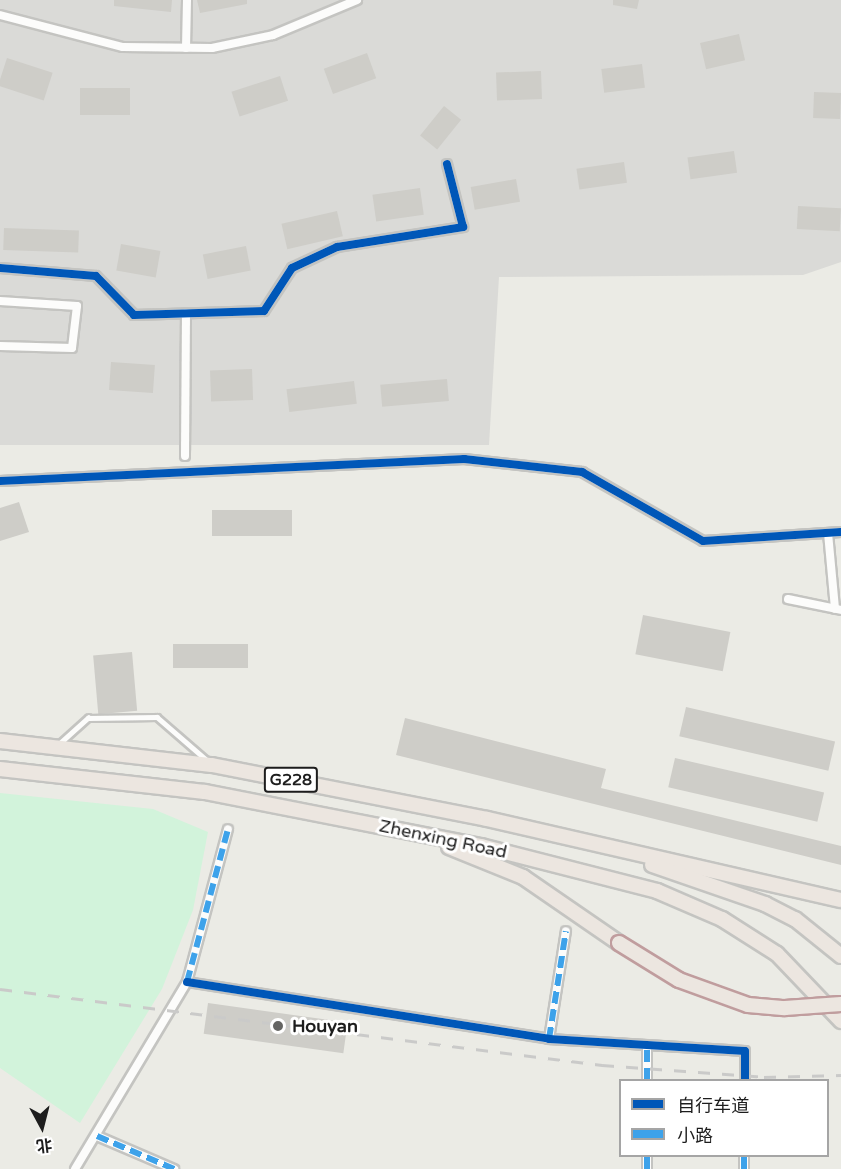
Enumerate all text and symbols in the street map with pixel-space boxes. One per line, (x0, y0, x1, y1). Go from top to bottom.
road number: G228 (262, 767, 320, 793)
street label: Zhenxing Road (377, 815, 509, 863)
place label: Houyan (292, 1015, 358, 1037)
marker: Houyan (269, 1017, 287, 1035)
legend (619, 1079, 829, 1157)
text: 自行车道 (677, 1095, 749, 1117)
north arrow (12, 1097, 72, 1157)
text: 小路 (677, 1125, 713, 1147)
text: 北 (35, 1134, 53, 1156)

